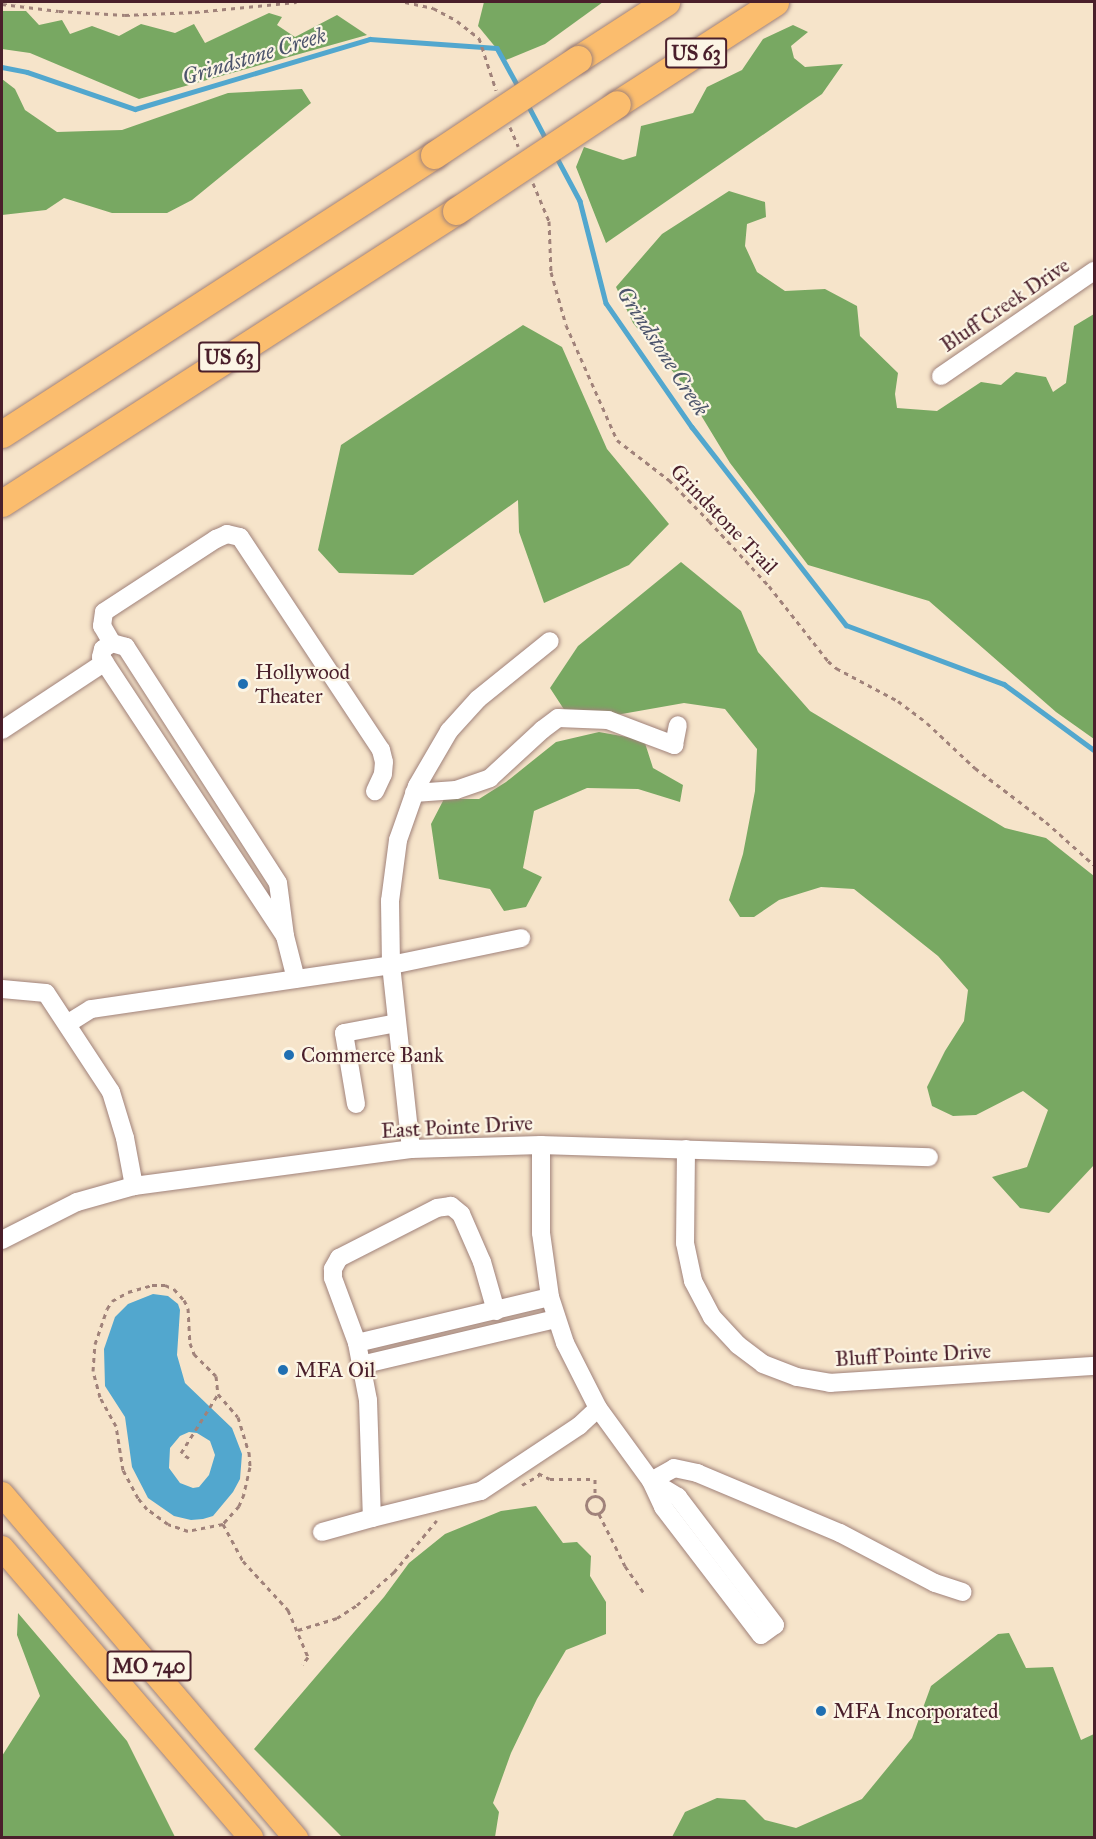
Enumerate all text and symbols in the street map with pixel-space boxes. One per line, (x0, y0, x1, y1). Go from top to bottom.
water label: Grindstone Creek (179, 22, 329, 90)
road number: US 63 (664, 36, 728, 70)
street label: Bluff Creek Drive (936, 253, 1074, 357)
water label: Grindstone Creek (611, 281, 715, 421)
road number: US 63 (198, 340, 260, 374)
street label: Grindstone Trail (665, 459, 783, 579)
place label: Hollywood Theater (255, 659, 350, 709)
marker: Hollywood Theater (236, 677, 250, 691)
place label: Commerce Bank (301, 1042, 444, 1068)
marker: Commerce Bank (282, 1048, 296, 1062)
street label: East Pointe Drive (380, 1110, 534, 1144)
street label: Bluff Pointe Drive (834, 1338, 992, 1372)
place label: MFA Oil (295, 1357, 375, 1383)
marker: MFA Oil (276, 1363, 290, 1377)
road number: MO 740 (106, 1649, 192, 1683)
place label: MFA Incorporated (833, 1698, 998, 1724)
marker: MFA Incorporated (814, 1704, 828, 1718)

